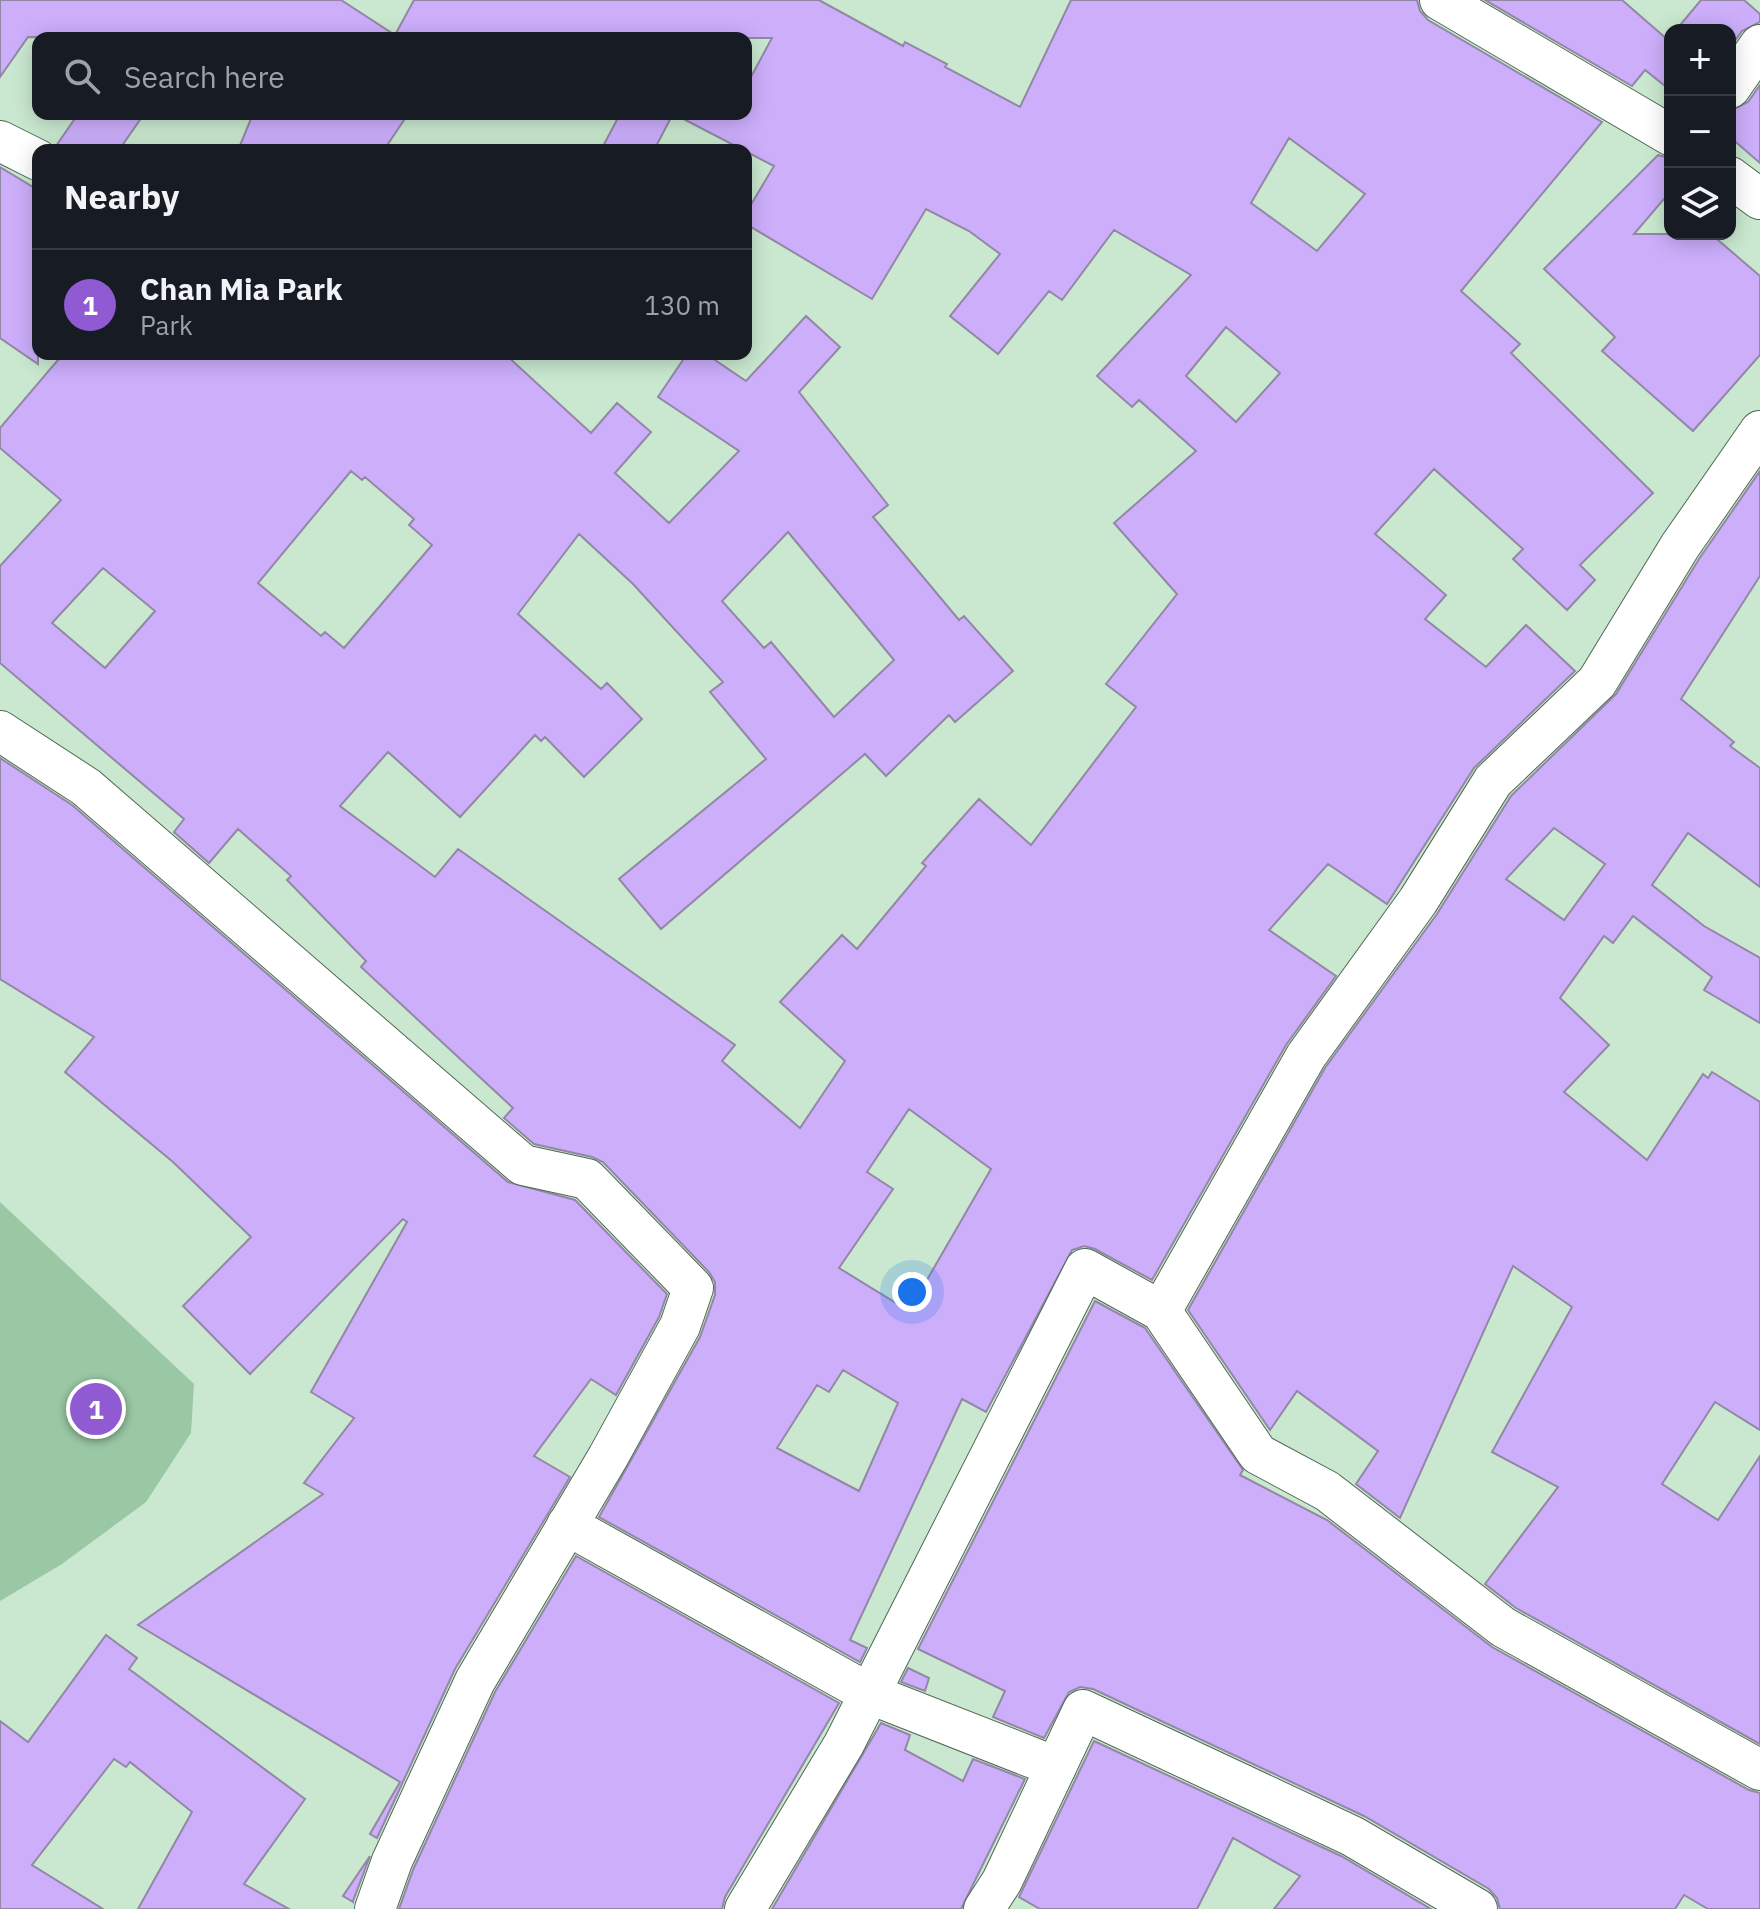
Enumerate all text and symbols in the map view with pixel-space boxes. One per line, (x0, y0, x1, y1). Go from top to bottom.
map controls (1664, 24, 1736, 240)
button: + (1664, 24, 1736, 96)
search box (32, 32, 752, 120)
icon: search (60, 54, 104, 98)
text: Search here (124, 57, 285, 96)
button: − (1664, 96, 1736, 168)
button: layers (1664, 168, 1736, 240)
text: Nearby (64, 174, 179, 218)
text: Chan Mia Park (140, 269, 342, 308)
text: 1 (82, 288, 98, 322)
text: 130 m (644, 288, 720, 322)
text: Park (140, 308, 193, 342)
your location (892, 1272, 932, 1312)
pin: 1 (70, 1379, 122, 1439)

